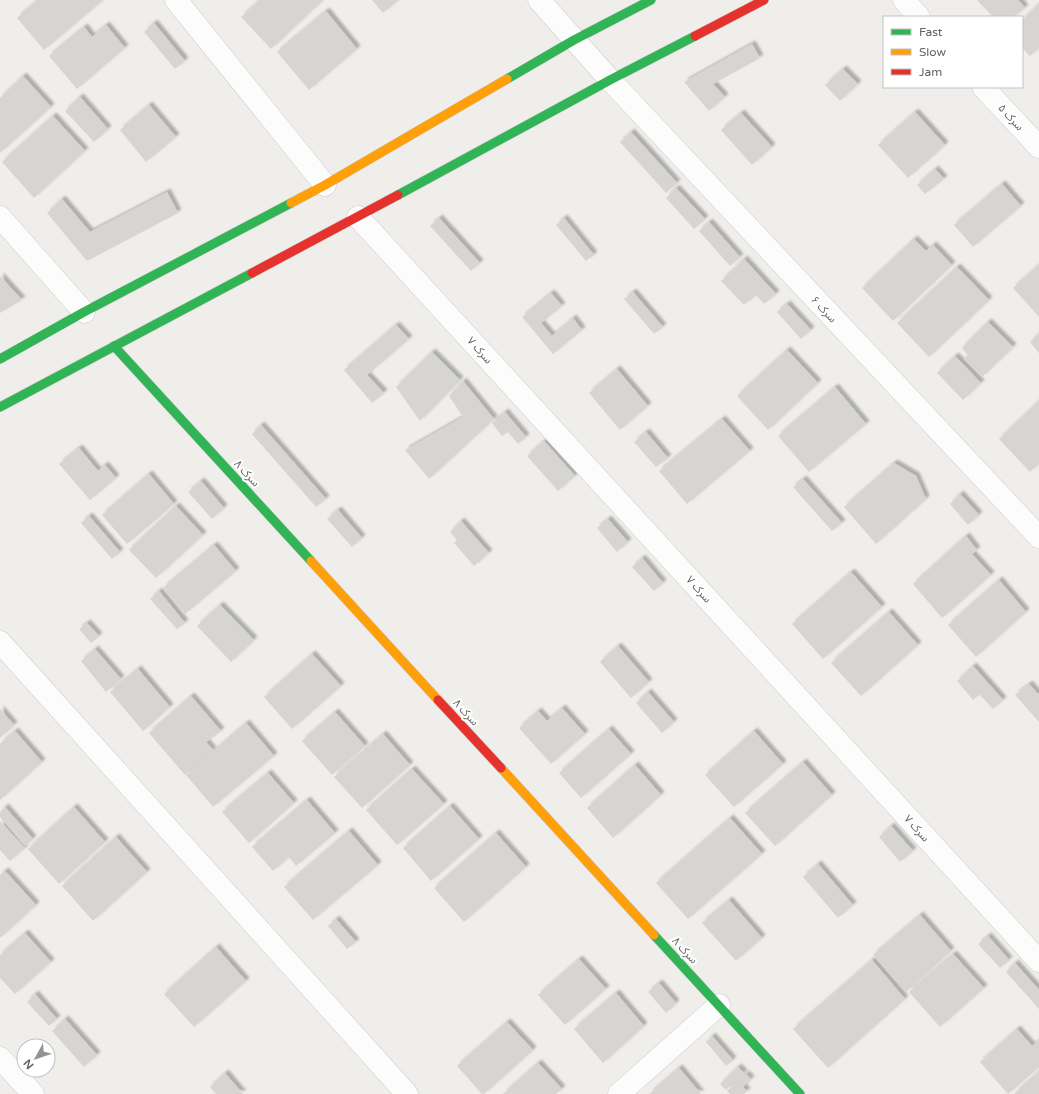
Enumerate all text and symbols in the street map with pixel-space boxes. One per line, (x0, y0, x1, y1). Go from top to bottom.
legend (883, 16, 1023, 88)
text: Fast (919, 25, 943, 39)
text: Slow (919, 45, 946, 59)
text: Jam (919, 65, 942, 79)
street label: سرک ۵ (995, 101, 1026, 134)
street label: سرک ۶ (808, 293, 839, 326)
street label: سرک ۷ (464, 334, 495, 367)
street label: سرک ۸ (231, 457, 262, 490)
street label: سرک ۷ (683, 573, 714, 606)
street label: سرک ۸ (450, 696, 481, 729)
street label: سرک ۷ (901, 812, 932, 845)
street label: سرک ۸ (669, 934, 700, 967)
north arrow (16, 1038, 56, 1078)
text: N (21, 1057, 37, 1072)

